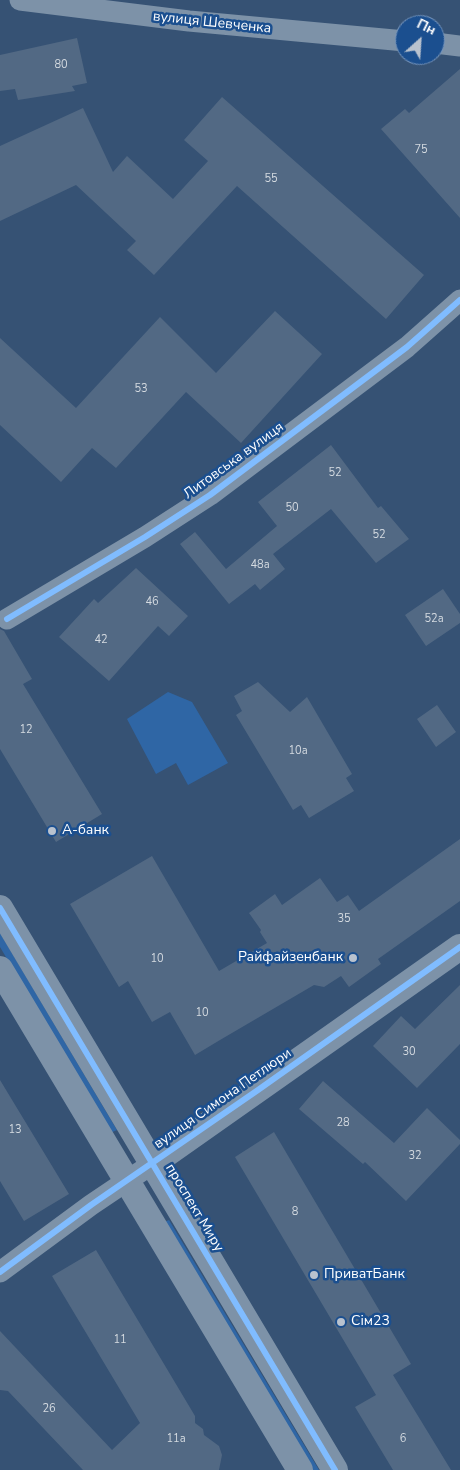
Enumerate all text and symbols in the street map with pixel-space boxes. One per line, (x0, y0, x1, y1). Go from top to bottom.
street label: вулиця Шевченка (152, 8, 272, 38)
text: Пн (414, 14, 439, 40)
north arrow (395, 15, 445, 65)
house number: 80 (54, 58, 68, 72)
house number: 75 (414, 143, 428, 157)
house number: 55 (264, 172, 278, 186)
house number: 53 (134, 382, 148, 396)
street label: Литовська вулиця (181, 419, 287, 503)
house number: 52 (328, 466, 342, 480)
house number: 50 (285, 501, 299, 515)
house number: 52 (372, 528, 386, 542)
house number: 48а (250, 558, 270, 572)
house number: 46 (145, 595, 159, 609)
house number: 52а (424, 612, 444, 626)
house number: 42 (94, 633, 108, 647)
house number: 12 (19, 723, 33, 737)
house number: 10а (288, 744, 308, 758)
place label: А-банк (62, 823, 109, 839)
marker: А-банк (46, 825, 58, 837)
house number: 35 (337, 912, 351, 926)
place label: Райфайзенбанк (238, 950, 343, 966)
house number: 10 (150, 952, 164, 966)
marker: Райфайзенбанк (347, 952, 359, 964)
house number: 10 (195, 1006, 209, 1020)
street label: вулиця Симона Петлюри (151, 1045, 295, 1153)
house number: 30 (402, 1045, 416, 1059)
house number: 28 (336, 1116, 350, 1130)
house number: 13 (8, 1123, 22, 1137)
house number: 32 (408, 1149, 422, 1163)
street label: проспект Миру (161, 1161, 227, 1255)
house number: 8 (292, 1205, 298, 1219)
place label: ПриватБанк (324, 1267, 405, 1283)
marker: ПриватБанк (308, 1269, 320, 1281)
place label: Сім23 (351, 1314, 390, 1330)
marker: Сім23 (335, 1316, 347, 1328)
house number: 11 (113, 1333, 127, 1347)
house number: 26 (42, 1402, 56, 1416)
house number: 11а (166, 1432, 186, 1446)
house number: 6 (400, 1432, 406, 1446)

